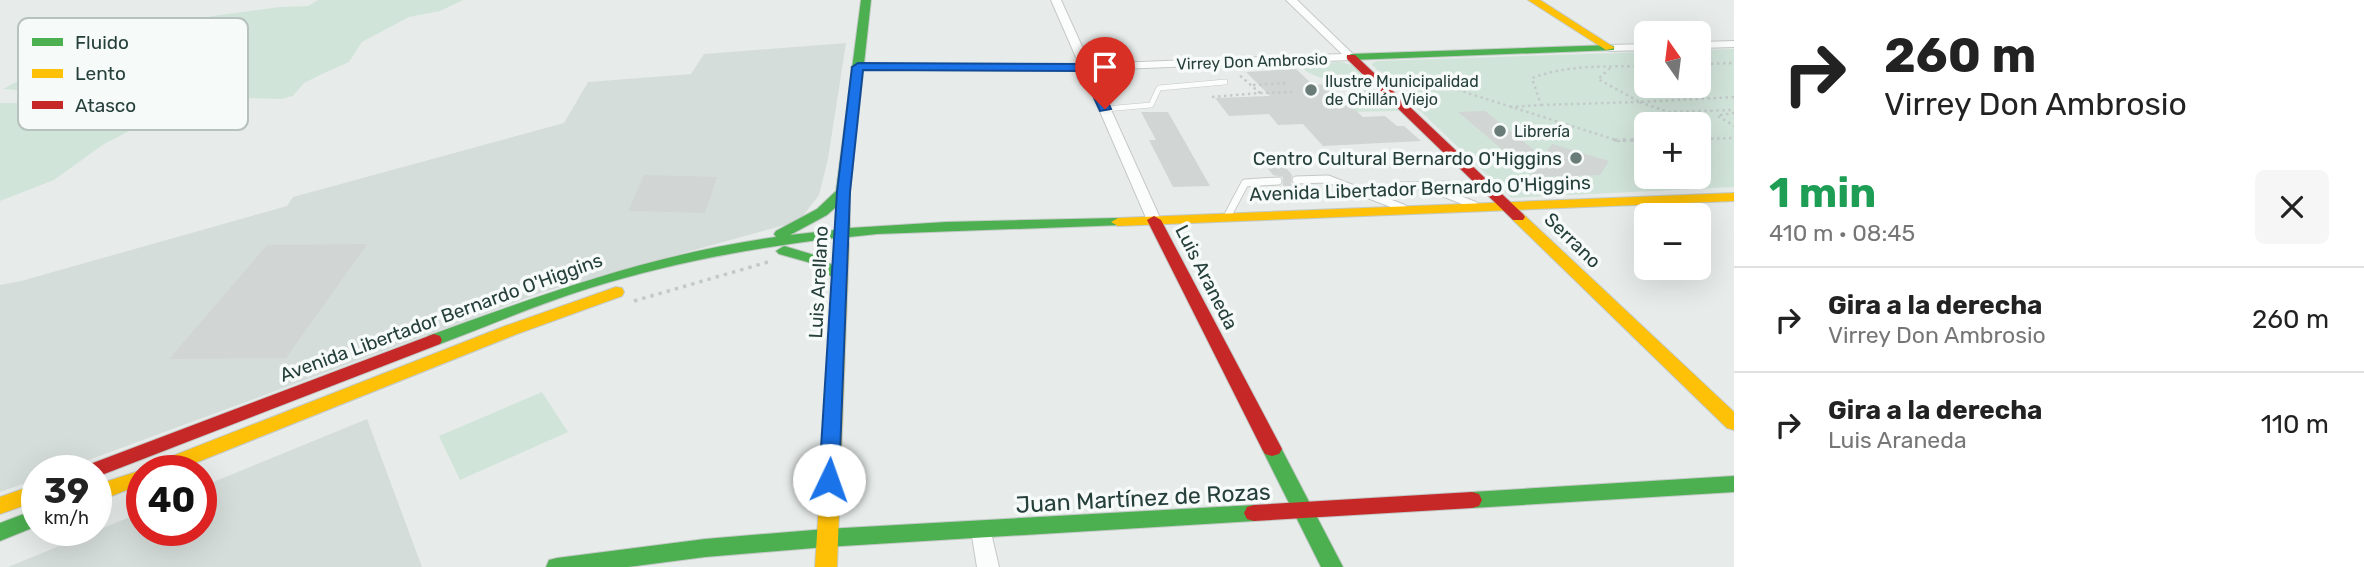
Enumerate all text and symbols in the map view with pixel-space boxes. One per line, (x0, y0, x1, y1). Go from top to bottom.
legend (18, 18, 248, 130)
north arrow (1634, 21, 1712, 98)
map controls (1634, 21, 1711, 280)
text: 260 m (1884, 26, 2036, 84)
icon: right (1769, 28, 1860, 119)
text: Fluido (75, 31, 129, 54)
pin (1075, 37, 1135, 109)
icon: arrive (1086, 48, 1124, 86)
street label: Virrey Don Ambrosio (1176, 49, 1328, 74)
text: Lento (75, 62, 126, 85)
place label: Ilustre Municipalidad de Chillán Viejo (1325, 72, 1479, 109)
marker: Ilustre Municipalidad de Chillán Viejo (1303, 82, 1319, 98)
text: Virrey Don Ambrosio (1884, 85, 2187, 123)
text: Atasco (75, 94, 136, 117)
button: + (1634, 112, 1711, 189)
place label: Librería (1514, 122, 1570, 141)
marker: Librería (1492, 123, 1508, 139)
place label: Centro Cultural Bernardo O'Higgins (1253, 147, 1562, 170)
marker: Centro Cultural Bernardo O'Higgins (1568, 150, 1584, 166)
text: 1 min (1769, 168, 1876, 218)
button: close (2255, 170, 2329, 244)
street label: Avenida Libertador Bernardo O'Higgins (1249, 171, 1591, 206)
button: − (1634, 203, 1711, 280)
street label: Serrano (1540, 208, 1606, 273)
text: 410 m · 08:45 (1769, 219, 1915, 247)
street label: Luis Araneda (1170, 221, 1243, 333)
street label: Luis Arellano (804, 225, 833, 339)
street label: Avenida Libertador Bernardo O'Higgins (277, 248, 606, 387)
text: Gira a la derecha (1828, 290, 2042, 321)
icon: right (1769, 301, 1807, 339)
text: 260 m (2252, 304, 2329, 335)
text: Virrey Don Ambrosio (1828, 321, 2046, 349)
text: Gira a la derecha (1828, 395, 2042, 426)
icon: right (1769, 406, 1807, 444)
text: 110 m (2261, 409, 2329, 440)
text: Luis Araneda (1828, 426, 1967, 454)
position arrow (792, 443, 866, 517)
speed limit sign: 40 (126, 455, 217, 546)
text: 39 (44, 470, 89, 512)
street label: Juan Martínez de Rozas (1015, 477, 1271, 519)
text: km/h (44, 507, 89, 529)

